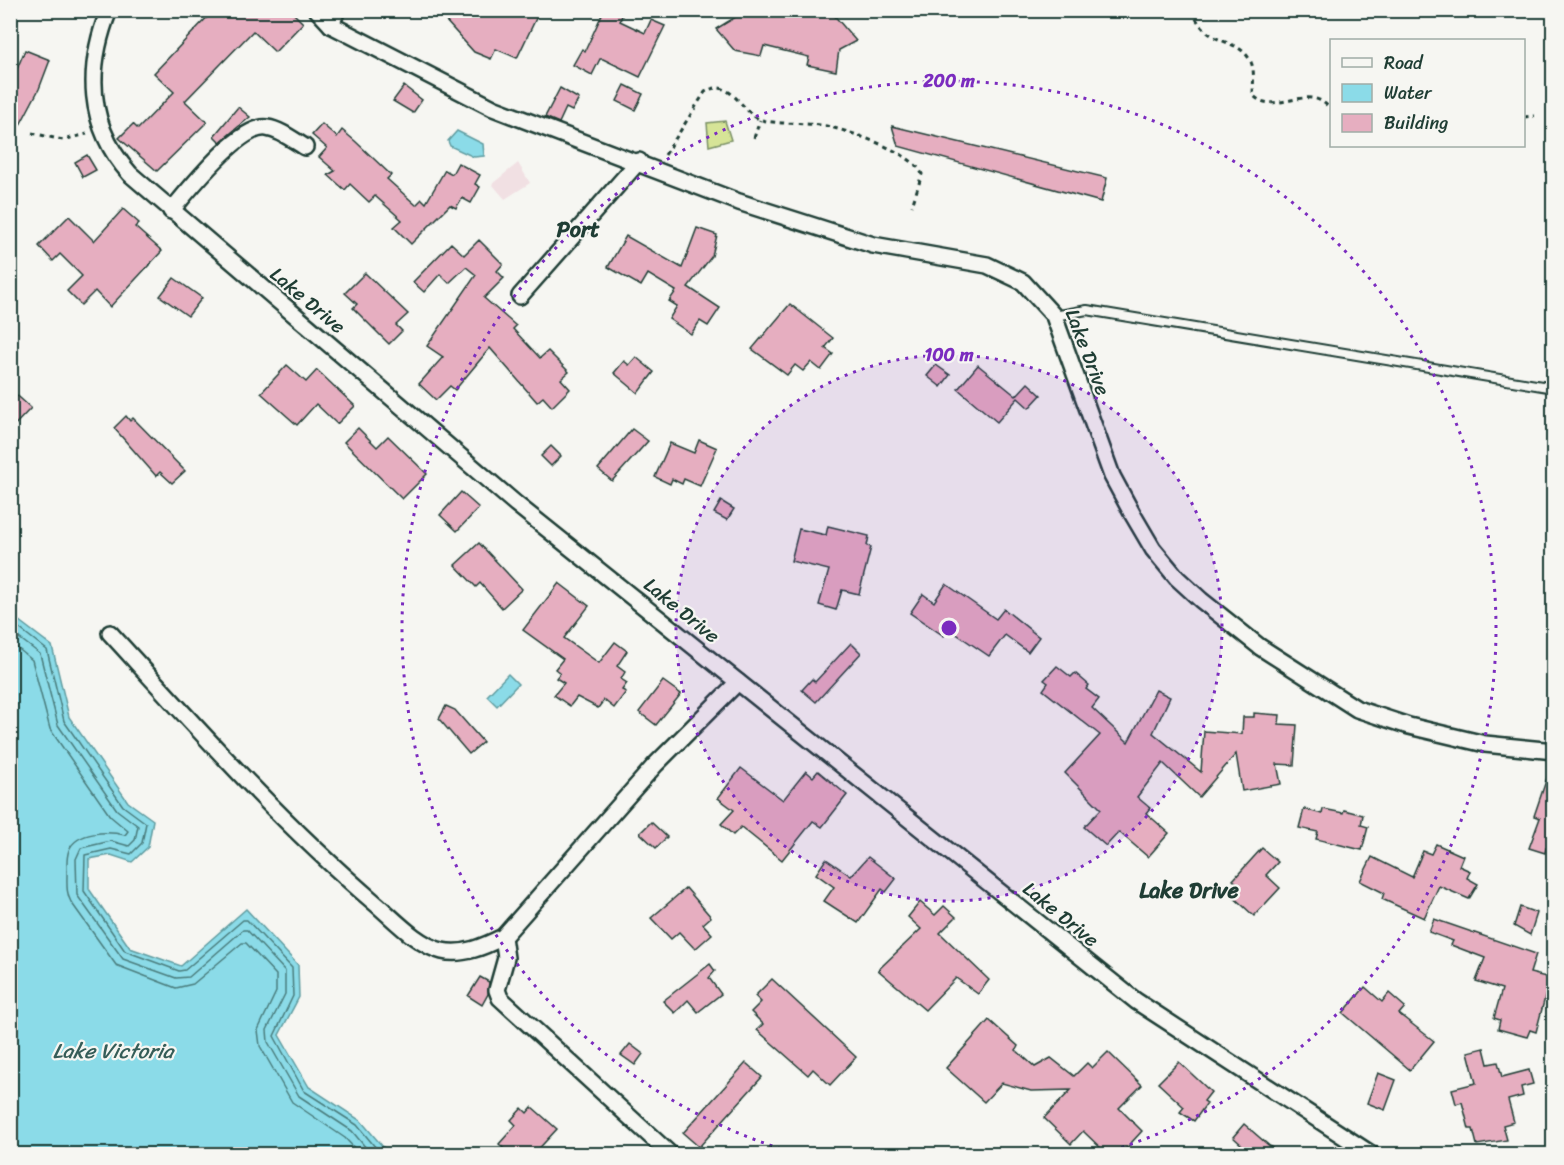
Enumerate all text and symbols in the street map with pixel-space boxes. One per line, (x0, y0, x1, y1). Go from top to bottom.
legend (1330, 39, 1525, 147)
text: Road (1384, 47, 1424, 79)
text: 200 m (922, 65, 975, 97)
text: Water (1384, 77, 1433, 109)
text: Building (1384, 107, 1448, 139)
district label: Port (556, 210, 600, 249)
street label: Lake Drive (262, 258, 354, 343)
street label: Lake Drive (1055, 304, 1120, 401)
text: 100 m (925, 339, 974, 371)
street label: Lake Drive (635, 568, 728, 653)
centre of rings (939, 618, 959, 638)
district label: Lake Drive (1139, 871, 1240, 910)
street label: Lake Drive (1014, 872, 1107, 957)
water label: Lake Victoria (53, 1032, 176, 1070)

